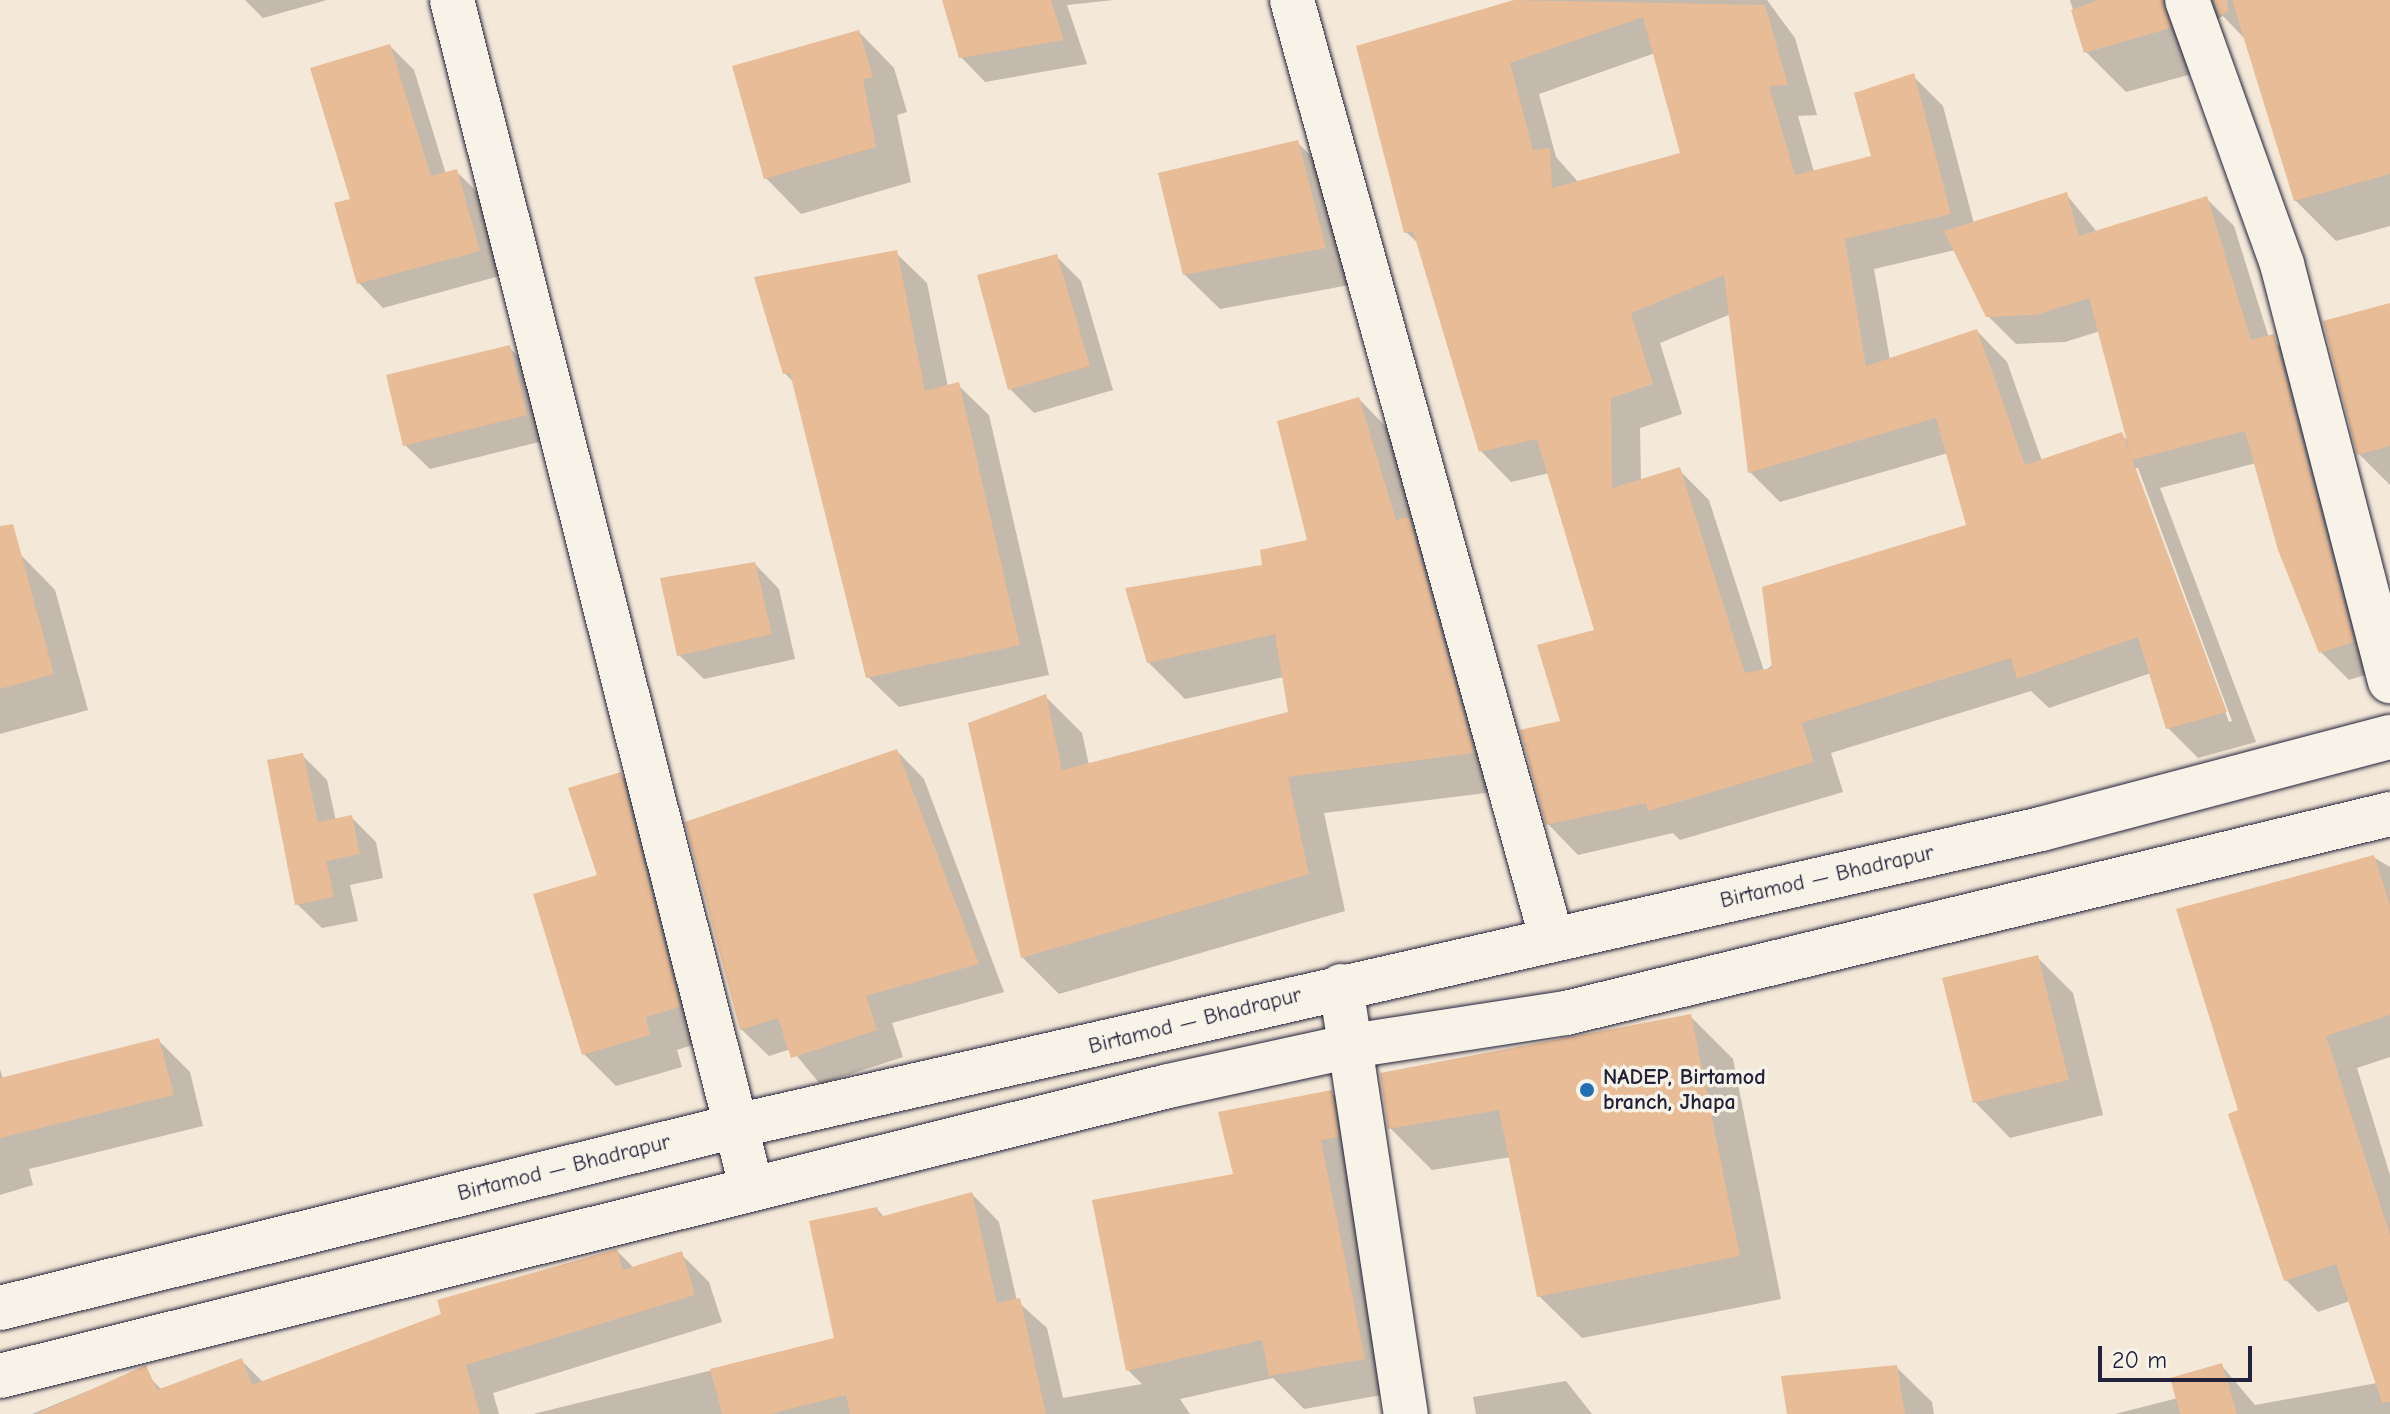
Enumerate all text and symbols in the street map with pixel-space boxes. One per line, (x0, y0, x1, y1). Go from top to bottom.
street label: Birtamod — Bhadrapur (1718, 840, 1936, 914)
street label: Birtamod — Bhadrapur (1086, 982, 1304, 1060)
place label: NADEP, Birtamod branch, Jhapa (1603, 1064, 1766, 1116)
marker: NADEP, Birtamod branch, Jhapa (1578, 1081, 1596, 1099)
street label: Birtamod — Bhadrapur (455, 1129, 673, 1207)
scale bar (2102, 1330, 2256, 1380)
text: 20 m (2112, 1346, 2167, 1374)

